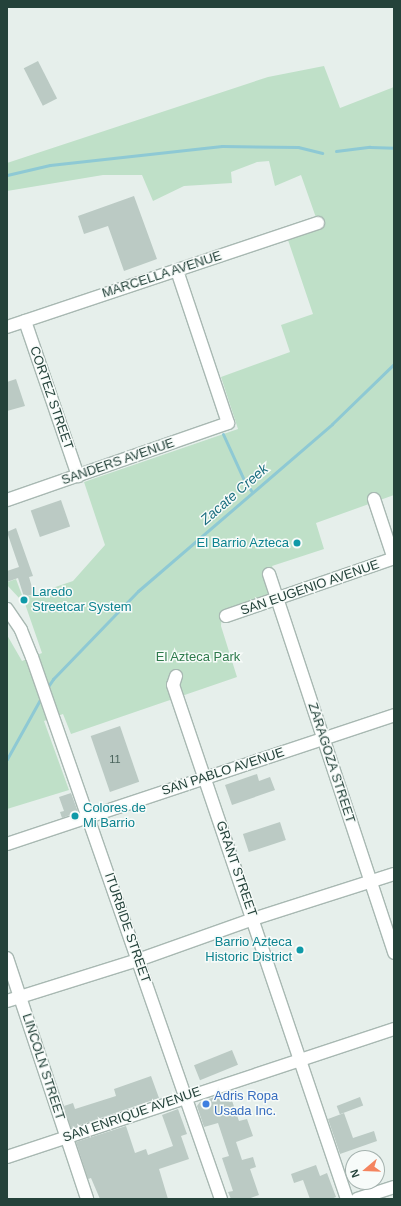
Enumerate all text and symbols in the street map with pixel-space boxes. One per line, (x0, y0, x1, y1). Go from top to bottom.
street label: MARCELLA AVENUE (100, 248, 224, 302)
street label: CORTEZ STREET (26, 344, 76, 452)
street label: SANDERS AVENUE (59, 435, 177, 489)
water label: Zacate Creek (197, 460, 271, 528)
place label: El Barrio Azteca (196, 535, 289, 551)
marker: El Barrio Azteca (292, 538, 302, 548)
street label: SAN EUGENIO AVENUE (238, 557, 382, 619)
place label: Laredo Streetcar System (32, 585, 132, 616)
marker: Laredo Streetcar System (19, 595, 29, 605)
park label: El Azteca Park (155, 649, 241, 665)
street label: ZARAGOZA STREET (304, 700, 358, 826)
street label: SAN PABLO AVENUE (159, 745, 287, 799)
house number: 11 (109, 752, 121, 766)
place label: Colores de Mi Barrio (83, 801, 146, 832)
marker: Colores de Mi Barrio (70, 811, 80, 821)
street label: GRANT STREET (212, 819, 260, 919)
street label: ITURBIDE STREET (101, 871, 153, 985)
place label: Barrio Azteca Historic District (205, 935, 292, 966)
marker: Barrio Azteca Historic District (295, 945, 305, 955)
street label: LINCOLN STREET (18, 1012, 68, 1122)
street label: SAN ENRIQUE AVENUE (61, 1084, 203, 1146)
place label: Adris Ropa Usada Inc. (214, 1089, 278, 1120)
marker: Adris Ropa Usada Inc. (201, 1099, 211, 1109)
north arrow (345, 1150, 385, 1190)
text: N (348, 1168, 362, 1179)

